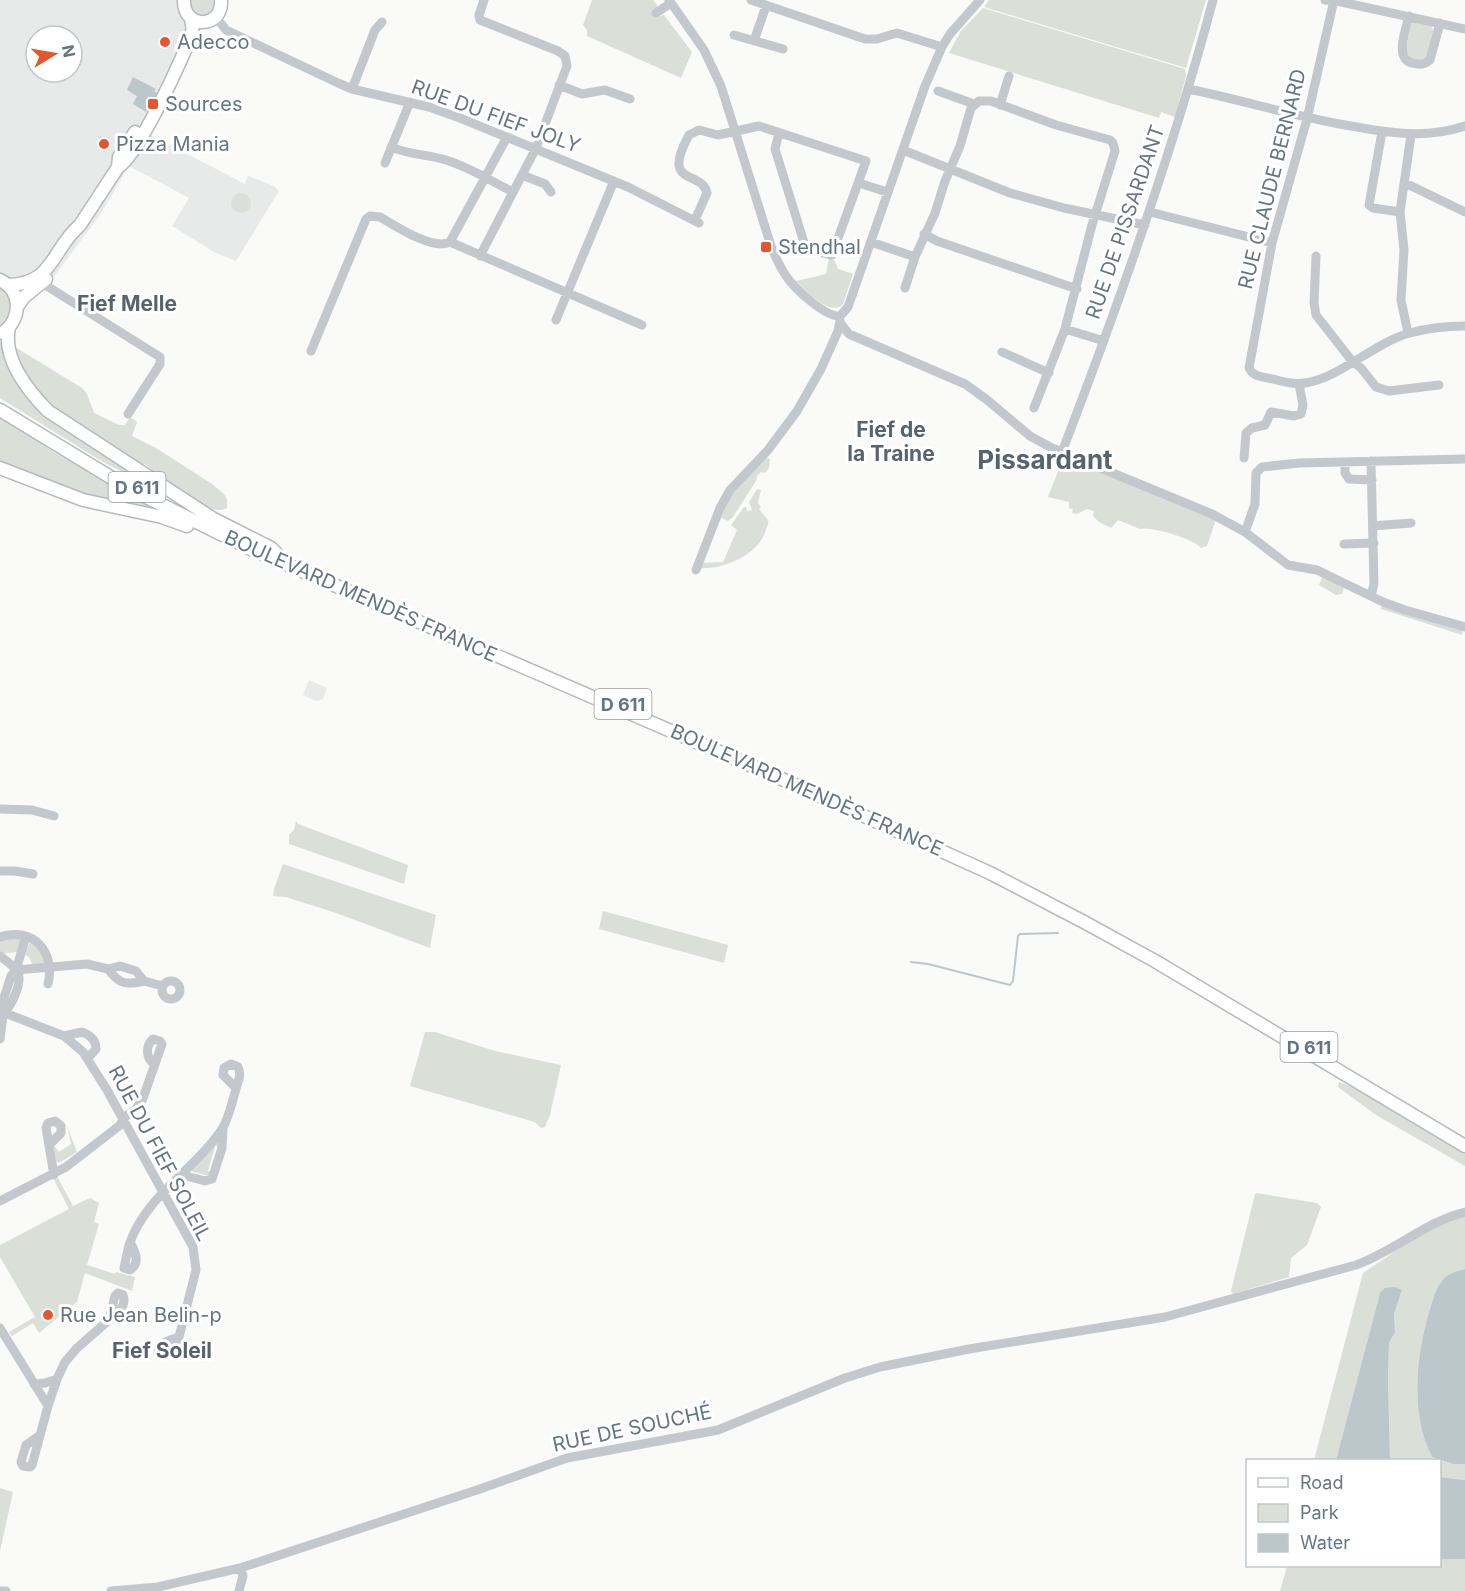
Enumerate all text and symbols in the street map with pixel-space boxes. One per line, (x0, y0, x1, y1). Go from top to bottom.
north arrow (24, 24, 84, 84)
place label: Adecco (177, 30, 250, 54)
marker: Adecco (158, 35, 172, 49)
text: N (58, 43, 80, 59)
street label: RUE CLAUDE BERNARD (1233, 67, 1311, 291)
street label: RUE DU FIEF JOLY (408, 74, 584, 158)
place label: Sources (165, 92, 243, 116)
marker: Sources (146, 97, 160, 111)
street label: RUE DE PISSARDANT (1081, 122, 1169, 322)
place label: Pizza Mania (116, 132, 230, 156)
marker: Pizza Mania (97, 137, 111, 151)
place label: Stendhal (778, 235, 861, 259)
marker: Stendhal (759, 240, 773, 254)
district label: Fief Melle (77, 291, 177, 316)
district label: Fief de la Traine (847, 417, 935, 466)
district label: Pissardant (977, 444, 1113, 475)
road number: D 611 (108, 472, 166, 502)
street label: BOULEVARD MENDÈS FRANCE (221, 524, 501, 667)
road number: D 611 (594, 689, 652, 719)
street label: BOULEVARD MENDÈS FRANCE (667, 718, 947, 861)
road number: D 611 (1280, 1032, 1338, 1062)
street label: RUE DU FIEF SOLEIL (104, 1061, 216, 1245)
place label: Rue Jean Belin-p (60, 1303, 222, 1327)
marker: Rue Jean Belin-p (41, 1308, 55, 1322)
district label: Fief Soleil (112, 1338, 212, 1363)
street label: RUE DE SOUCHÉ (550, 1398, 714, 1457)
legend (1246, 1459, 1441, 1567)
text: Road (1300, 1472, 1343, 1493)
text: Park (1300, 1502, 1339, 1523)
text: Water (1300, 1532, 1350, 1553)

